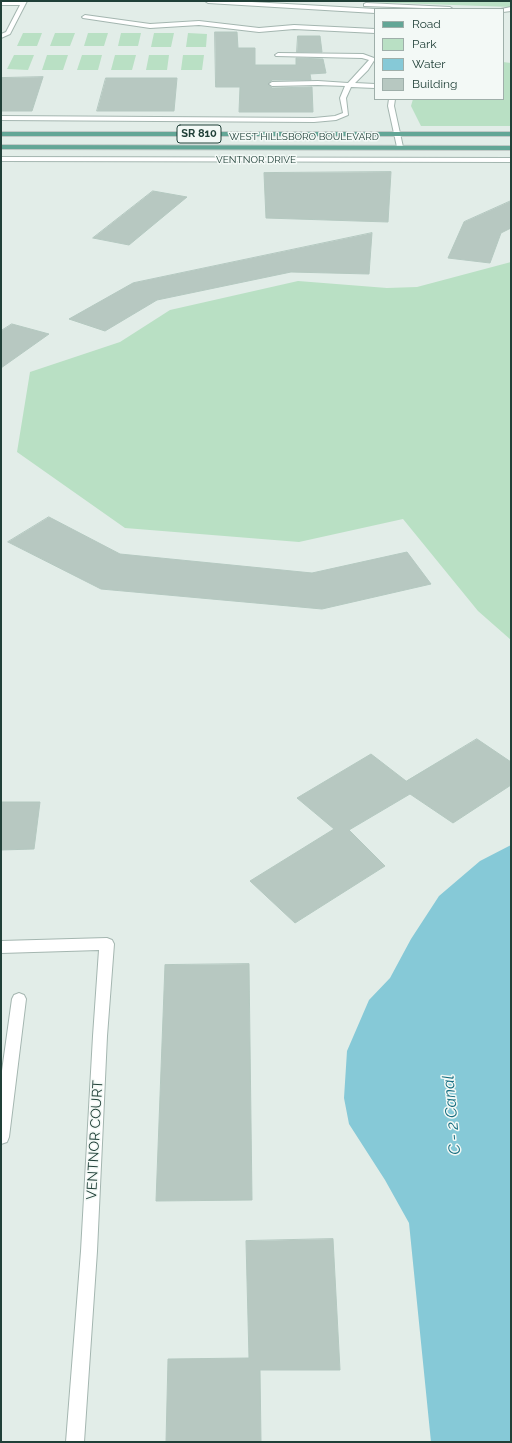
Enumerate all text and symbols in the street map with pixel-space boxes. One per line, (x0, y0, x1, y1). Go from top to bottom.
legend (374, 8, 504, 100)
text: Road (412, 17, 441, 31)
text: Park (412, 37, 437, 51)
text: Water (412, 57, 446, 71)
text: Building (412, 77, 458, 91)
road number: SR 810 (177, 125, 221, 143)
street label: WEST HILLSBORO BOULEVARD (229, 131, 379, 143)
street label: VENTNOR DRIVE (216, 154, 296, 166)
water label: C - 2 Canal (439, 1074, 465, 1156)
street label: VENTNOR COURT (83, 1080, 107, 1200)

